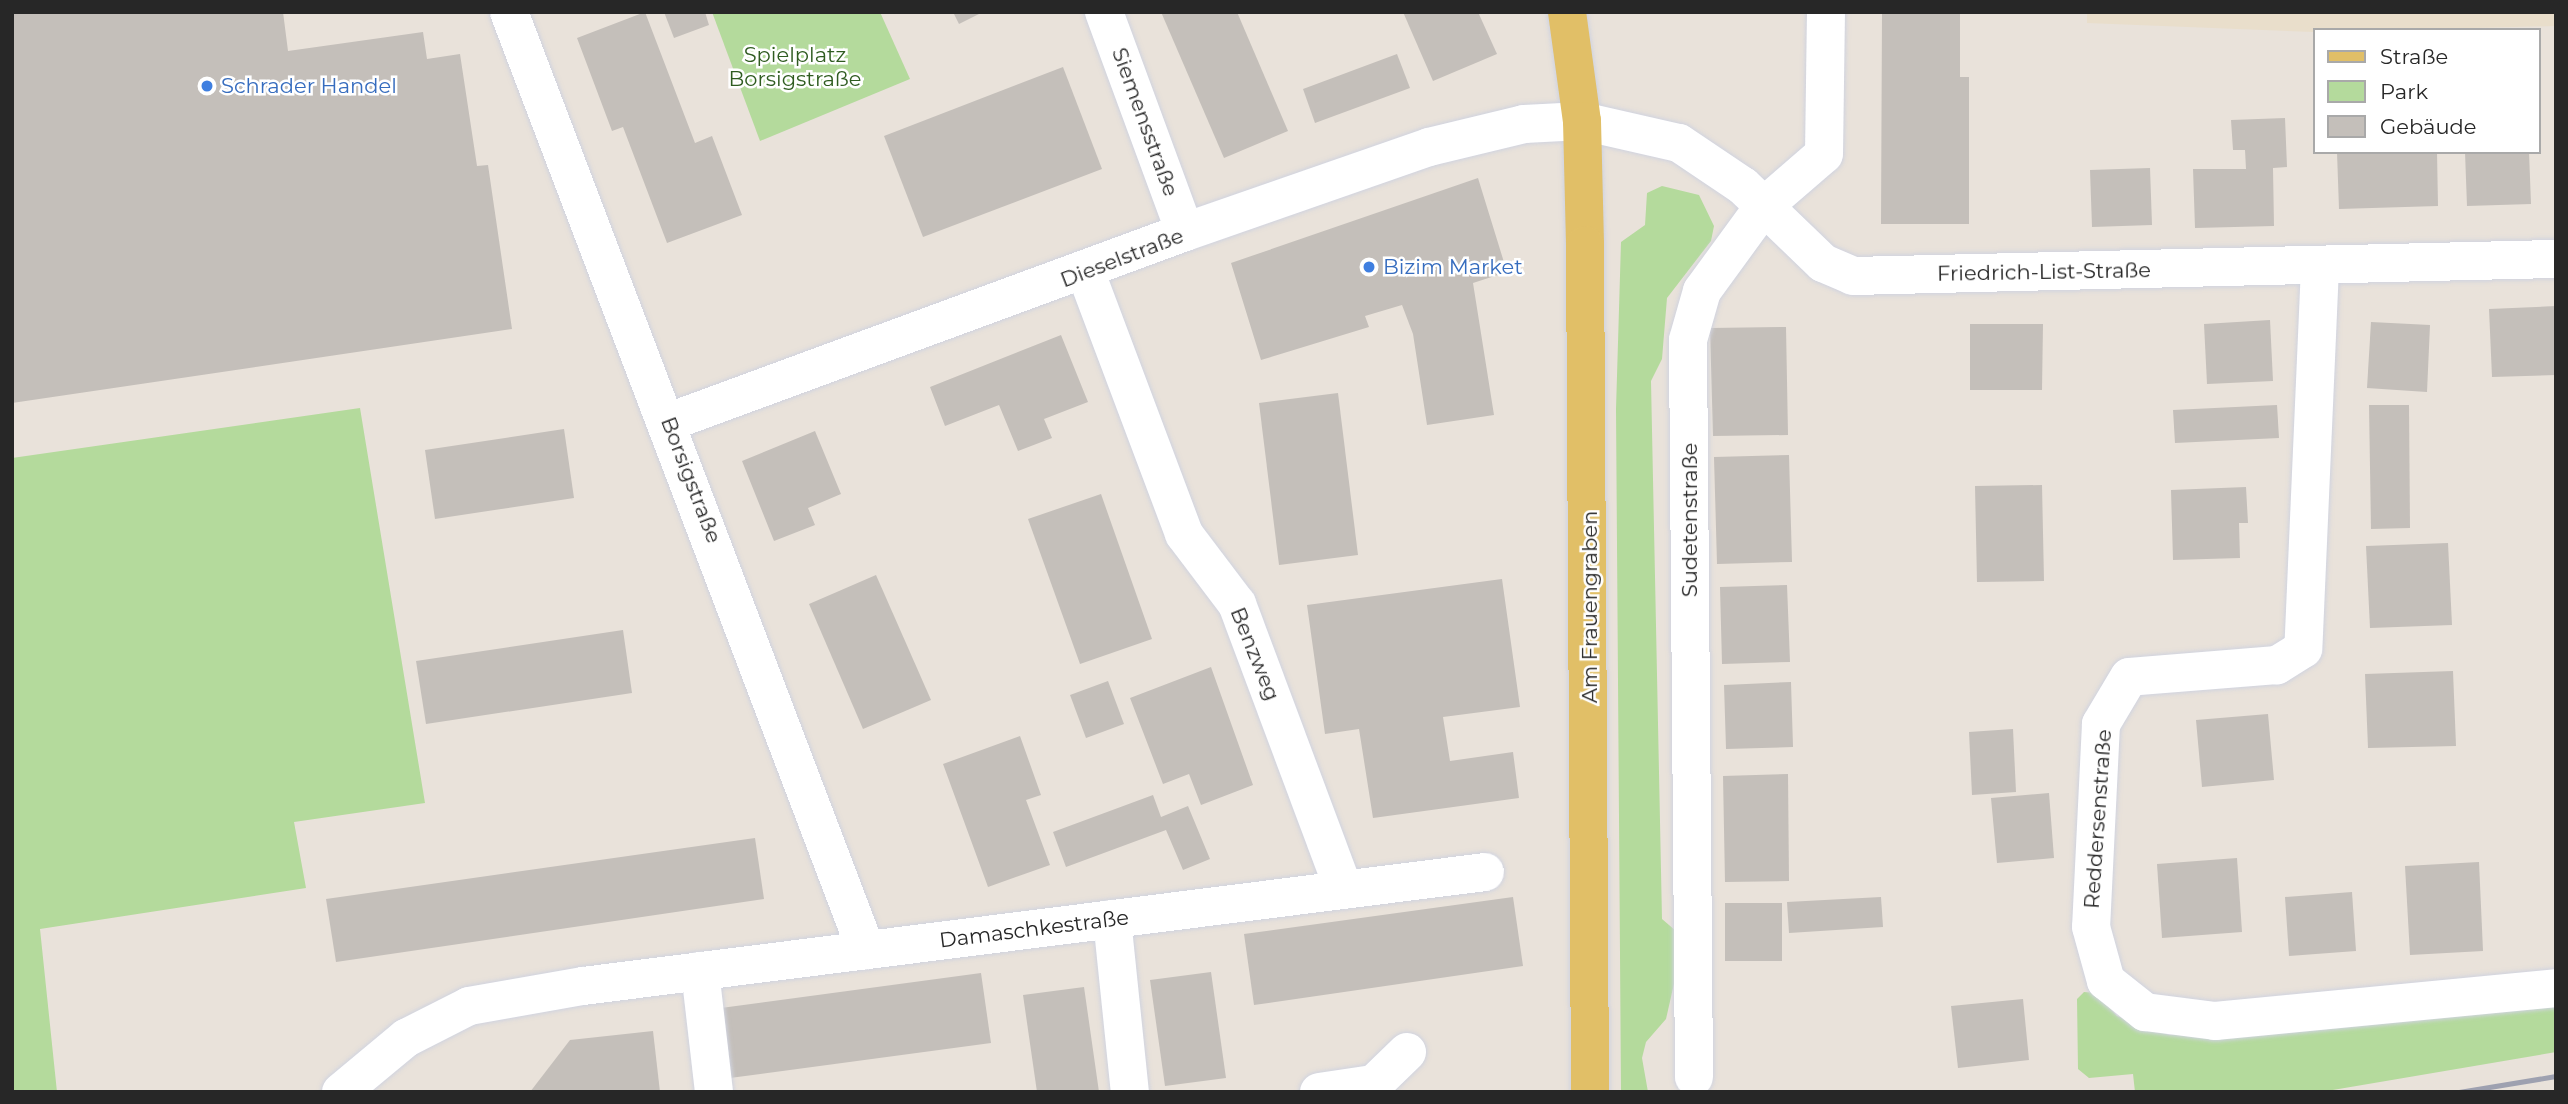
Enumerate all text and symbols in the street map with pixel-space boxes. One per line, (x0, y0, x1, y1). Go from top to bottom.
legend (2312, 28, 2540, 154)
park label: Spielplatz Borsigstraße (728, 42, 862, 92)
street label: Siemensstraße (1106, 44, 1184, 200)
text: Straße (2380, 44, 2448, 69)
place label: Schrader Handel (221, 73, 397, 99)
marker: Schrader Handel (199, 78, 215, 94)
text: Park (2380, 79, 2428, 104)
text: Gebäude (2380, 114, 2477, 139)
street label: Dieselstraße (1057, 223, 1187, 293)
place label: Bizim Market (1383, 254, 1523, 280)
street label: Friedrich-List-Straße (1937, 258, 2151, 286)
marker: Bizim Market (1361, 259, 1377, 275)
street label: Borsigstraße (655, 413, 727, 547)
street label: Sudetenstraße (1677, 443, 1703, 597)
street label: Am Frauengraben (1577, 511, 1603, 703)
street label: Benzweg (1225, 604, 1285, 704)
street label: Reddersenstraße (2079, 728, 2117, 910)
street label: Damaschkestraße (938, 905, 1130, 953)

